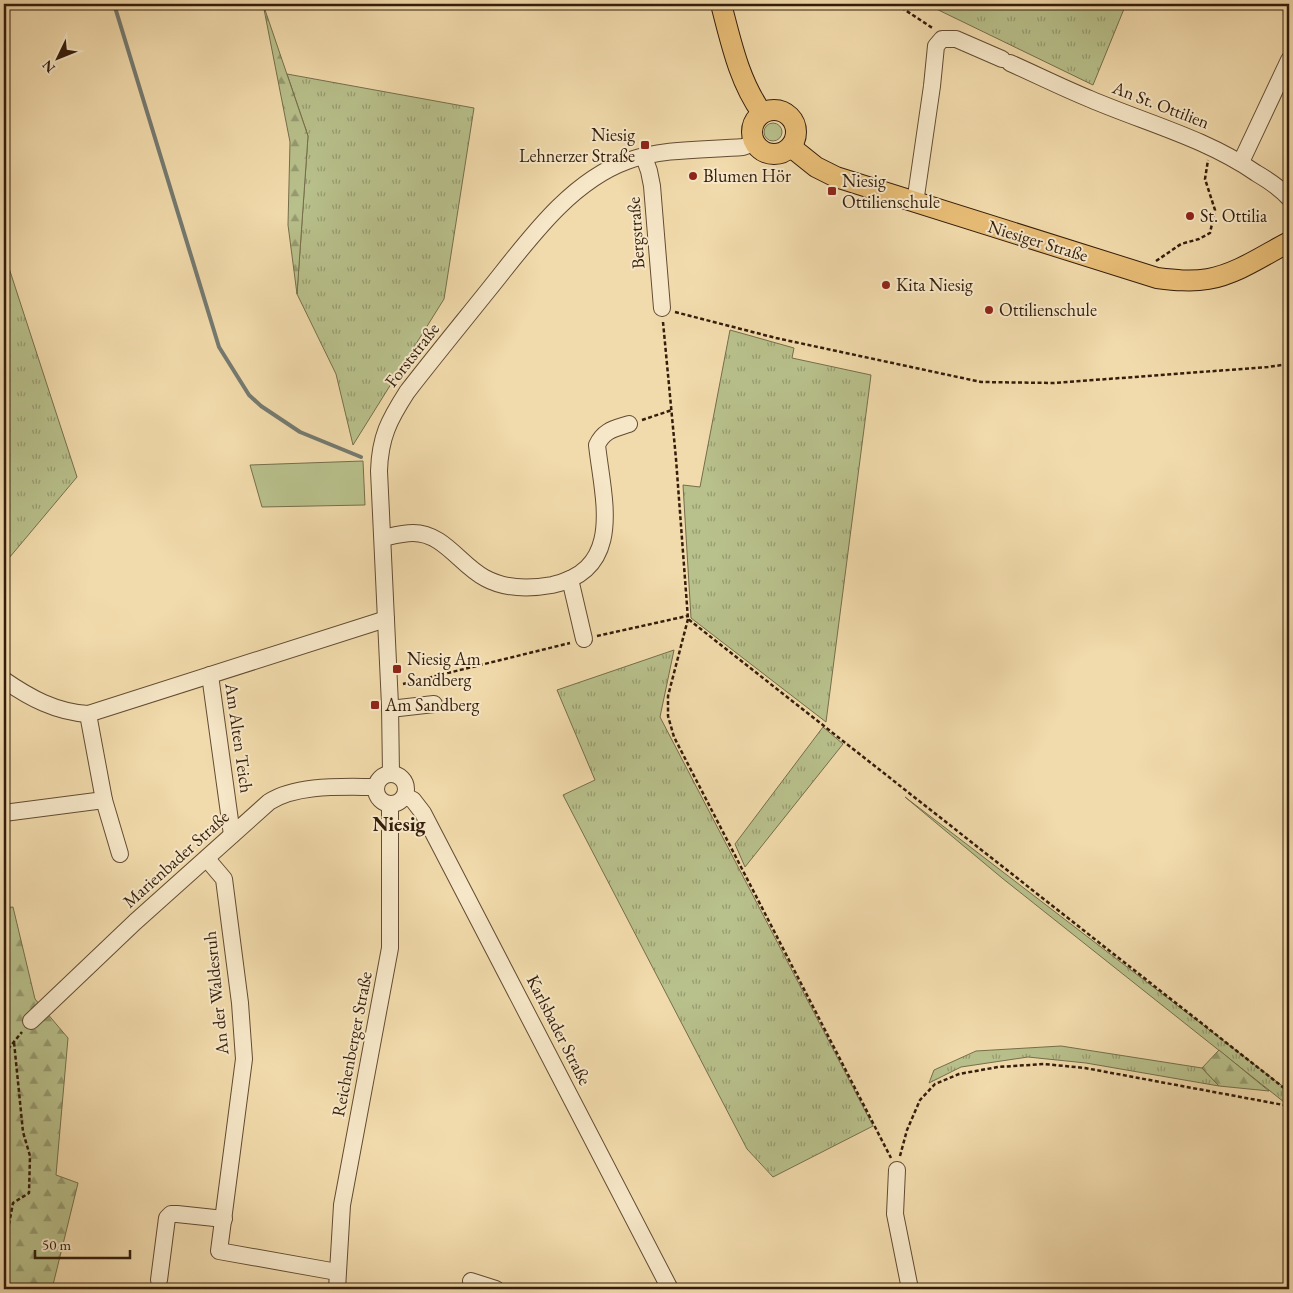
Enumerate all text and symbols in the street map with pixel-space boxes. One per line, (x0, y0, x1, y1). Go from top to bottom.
north arrow (32, 32, 82, 82)
text: N (38, 56, 59, 77)
street label: An St. Ottilien (1108, 75, 1213, 134)
place label: Niesig Lehnerzer Straße (519, 123, 635, 167)
marker: Niesig Lehnerzer Straße (639, 139, 651, 151)
place label: Blumen Hör (703, 164, 791, 187)
place label: Niesig Ottilienschule (842, 169, 940, 213)
marker: Blumen Hör (687, 170, 699, 182)
marker: Niesig Ottilienschule (826, 185, 838, 197)
street label: Bergstraße (622, 196, 649, 270)
place label: St. Ottilia (1200, 204, 1268, 227)
marker: St. Ottilia (1184, 210, 1196, 222)
street label: Niesiger Straße (985, 214, 1091, 267)
place label: Kita Niesig (896, 273, 973, 296)
marker: Kita Niesig (880, 279, 892, 291)
place label: Ottilienschule (999, 298, 1097, 321)
marker: Ottilienschule (983, 304, 995, 316)
street label: Forststraße (379, 318, 444, 392)
place label: Niesig Am Sandberg (407, 647, 481, 691)
marker: Niesig Am Sandberg (391, 663, 403, 675)
street label: Am Alten Teich (220, 680, 259, 794)
place label: Am Sandberg (384, 693, 480, 716)
marker: Am Sandberg (369, 699, 381, 711)
street label: Marienbader Straße (118, 805, 234, 912)
district label: Niesig (372, 811, 427, 837)
street label: An der Waldesruh (198, 930, 234, 1057)
street label: Reichenberger Straße (326, 969, 377, 1118)
street label: Karlsbader Straße (522, 971, 597, 1089)
scale bar (35, 1228, 130, 1260)
text: 50 m (42, 1235, 71, 1254)

